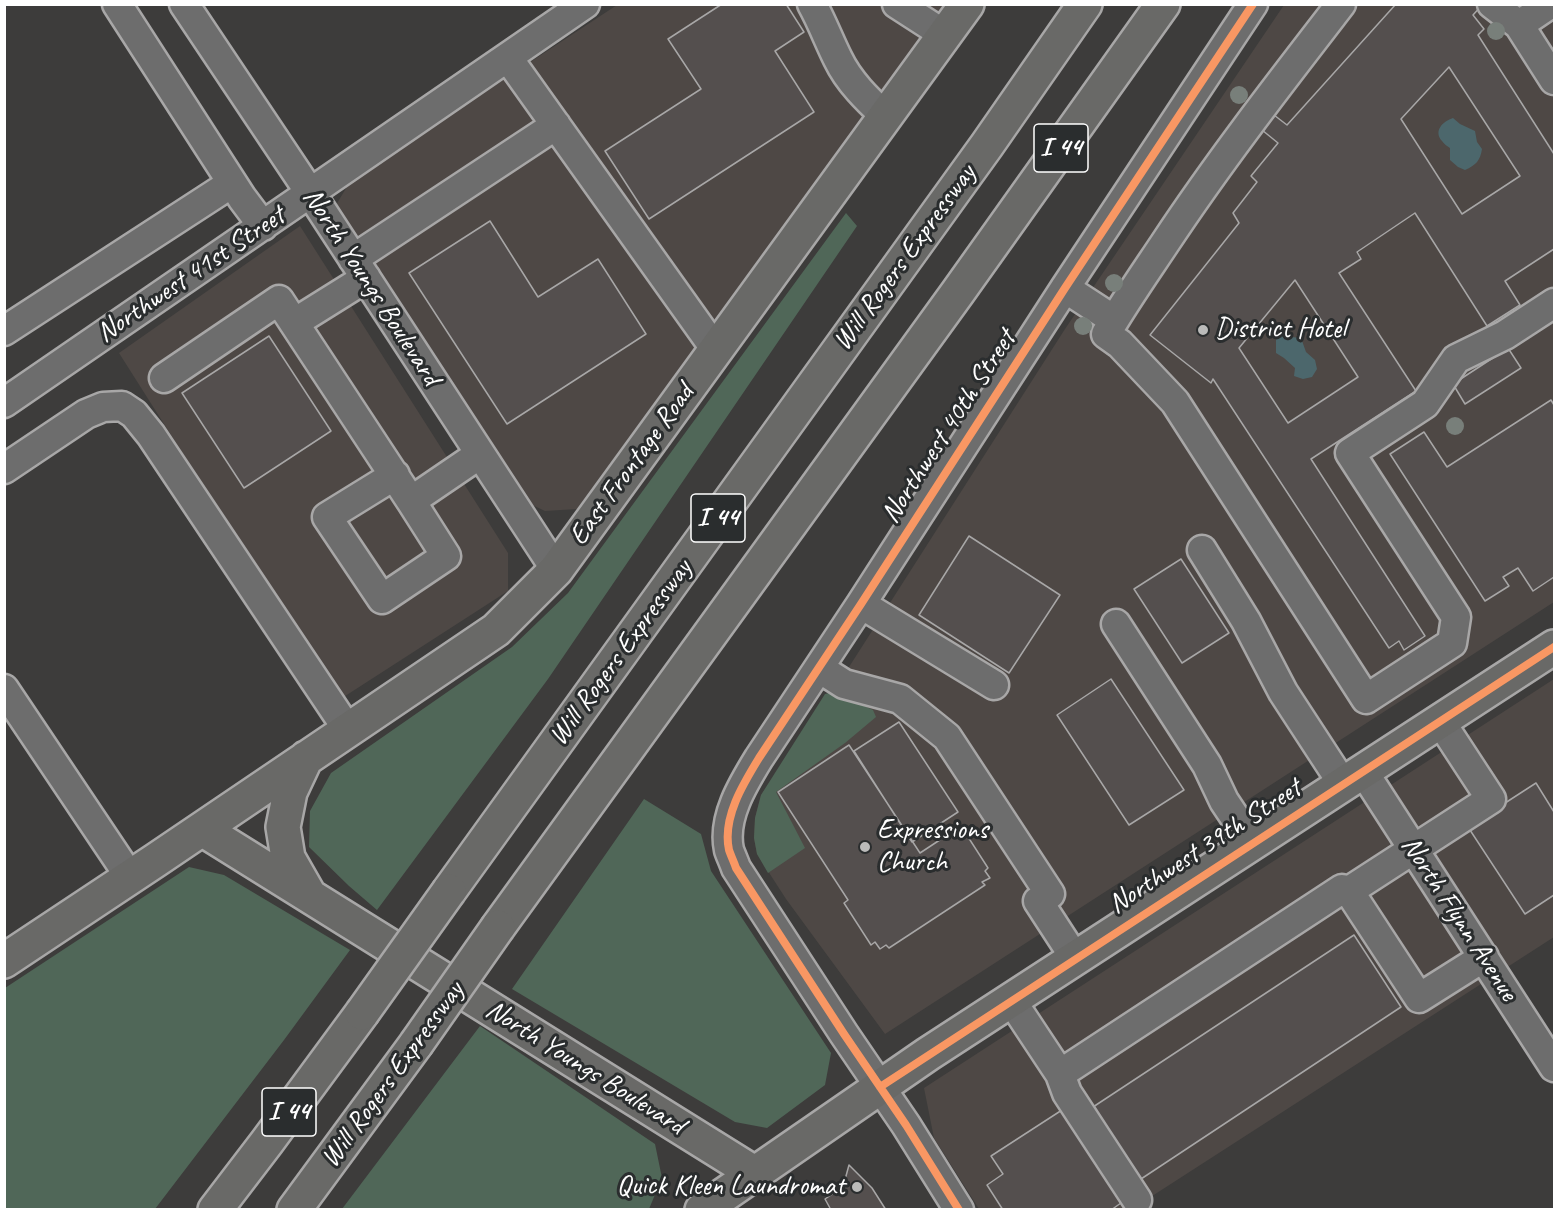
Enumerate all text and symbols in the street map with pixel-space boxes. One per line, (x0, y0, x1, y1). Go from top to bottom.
road number: I 44 (1034, 124, 1088, 172)
street label: Will Rogers Expressway (826, 159, 984, 357)
street label: North Youngs Boulevard (295, 182, 447, 392)
street label: Northwest 41st Street (91, 200, 291, 350)
place label: District Hotel (1215, 313, 1346, 347)
marker: District Hotel (1196, 323, 1210, 337)
street label: Northwest 40th Street (874, 324, 1024, 530)
street label: East Frontage Road (562, 378, 702, 552)
road number: I 44 (691, 494, 745, 542)
street label: Will Rogers Expressway (542, 554, 700, 752)
street label: Northwest 39th Street (1102, 772, 1308, 922)
place label: Expressions Church (877, 814, 988, 880)
street label: North Flynn Avenue (1393, 830, 1525, 1008)
marker: Expressions Church (858, 840, 872, 854)
street label: Will Rogers Expressway (314, 976, 472, 1174)
street label: North Youngs Boulevard (479, 993, 691, 1143)
road number: I 44 (262, 1088, 316, 1136)
place label: Quick Kleen Laundromat (617, 1170, 845, 1204)
marker: Quick Kleen Laundromat (850, 1180, 864, 1194)

